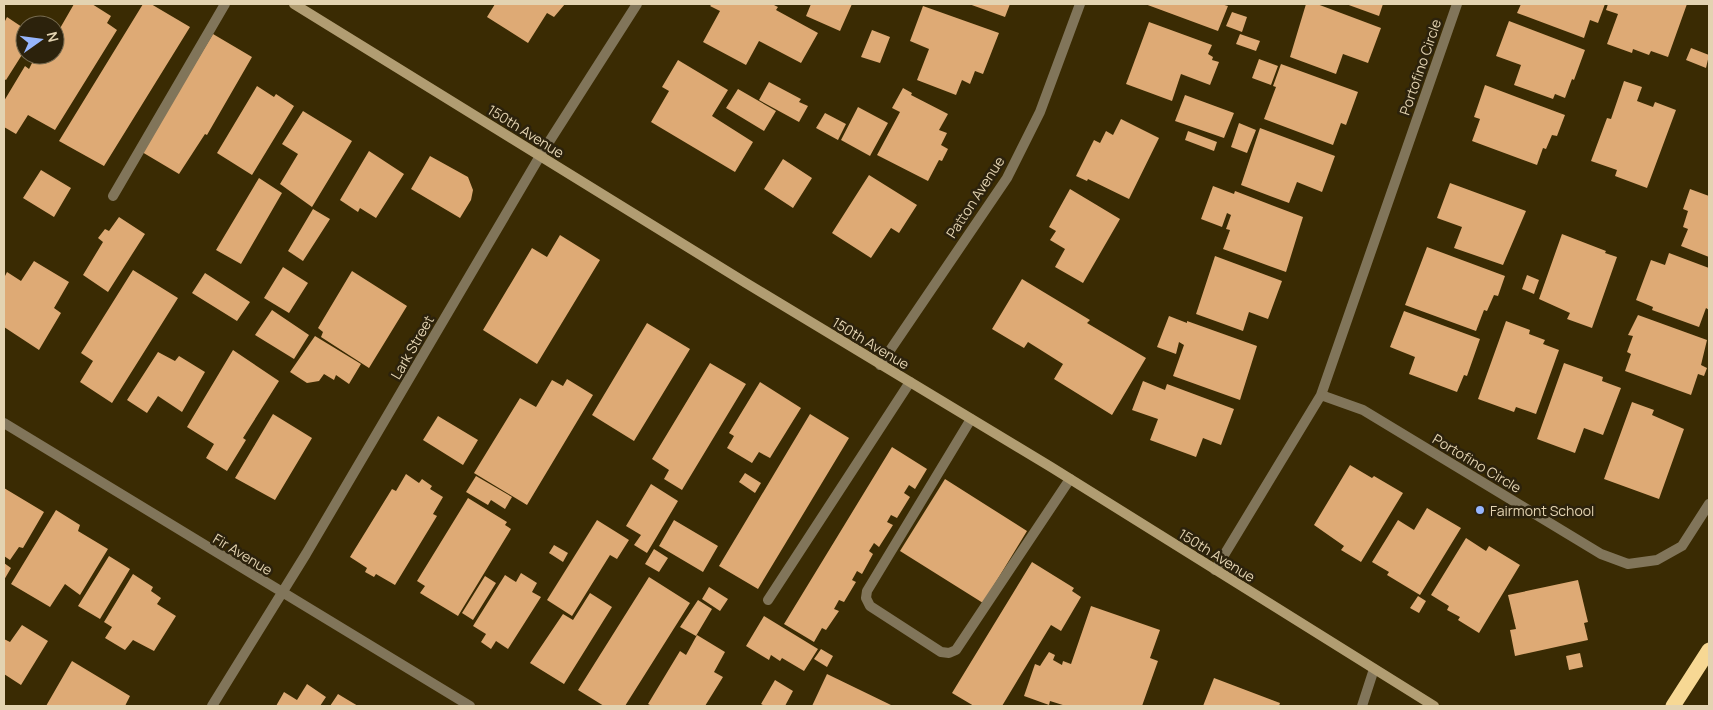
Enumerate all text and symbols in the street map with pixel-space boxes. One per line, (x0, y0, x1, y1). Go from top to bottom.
north arrow (15, 15, 65, 65)
street label: Portofino Circle (1395, 16, 1445, 118)
text: N (43, 30, 64, 44)
street label: 150th Avenue (484, 100, 568, 162)
street label: Patton Avenue (942, 153, 1008, 241)
street label: Lark Street (386, 311, 438, 382)
street label: 150th Avenue (829, 313, 913, 373)
street label: Portofino Circle (1429, 429, 1525, 497)
place label: Fairmont School (1490, 501, 1594, 520)
marker: Fairmont School (1474, 504, 1486, 516)
street label: 150th Avenue (1175, 524, 1259, 586)
street label: Fir Avenue (210, 529, 276, 579)

